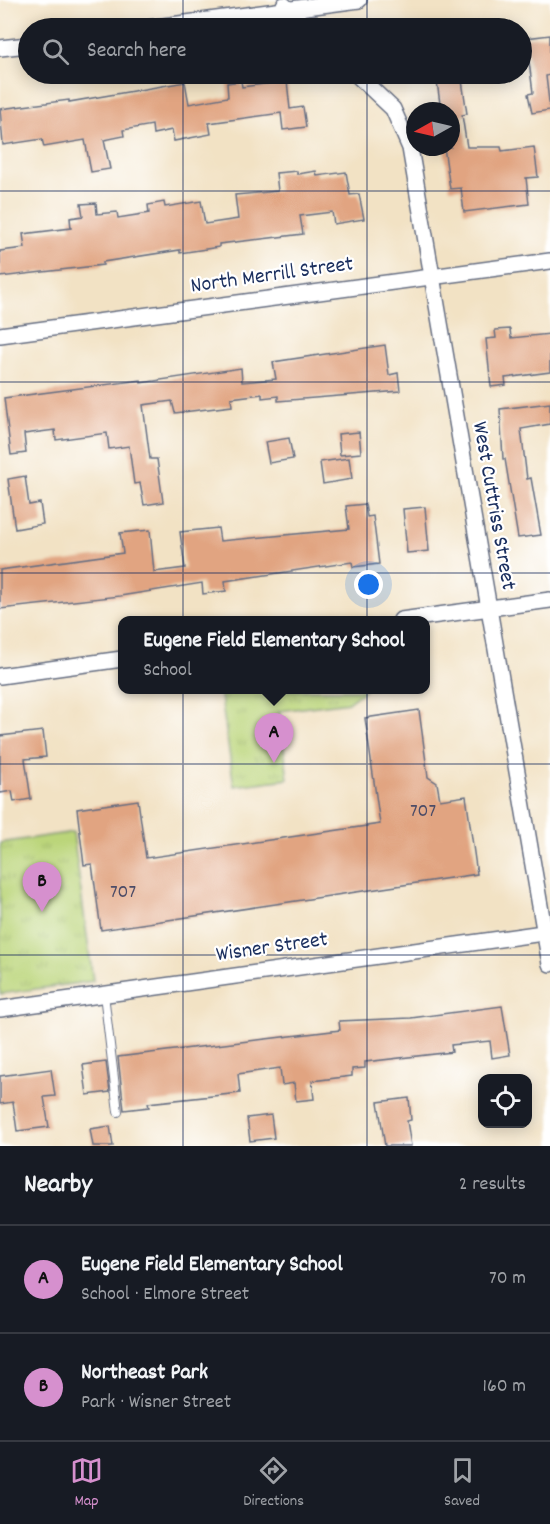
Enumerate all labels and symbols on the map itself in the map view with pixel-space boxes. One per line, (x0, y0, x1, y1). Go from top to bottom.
north arrow (406, 102, 460, 156)
street label: North Merrill Street (189, 249, 355, 303)
street label: West Cuttriss Street (463, 419, 523, 593)
your location (354, 570, 383, 599)
pin: A (254, 714, 294, 763)
house number: 707 (410, 798, 436, 826)
pin: B (22, 862, 62, 912)
house number: 707 (110, 879, 136, 907)
street label: Wisner Street (214, 925, 330, 971)

